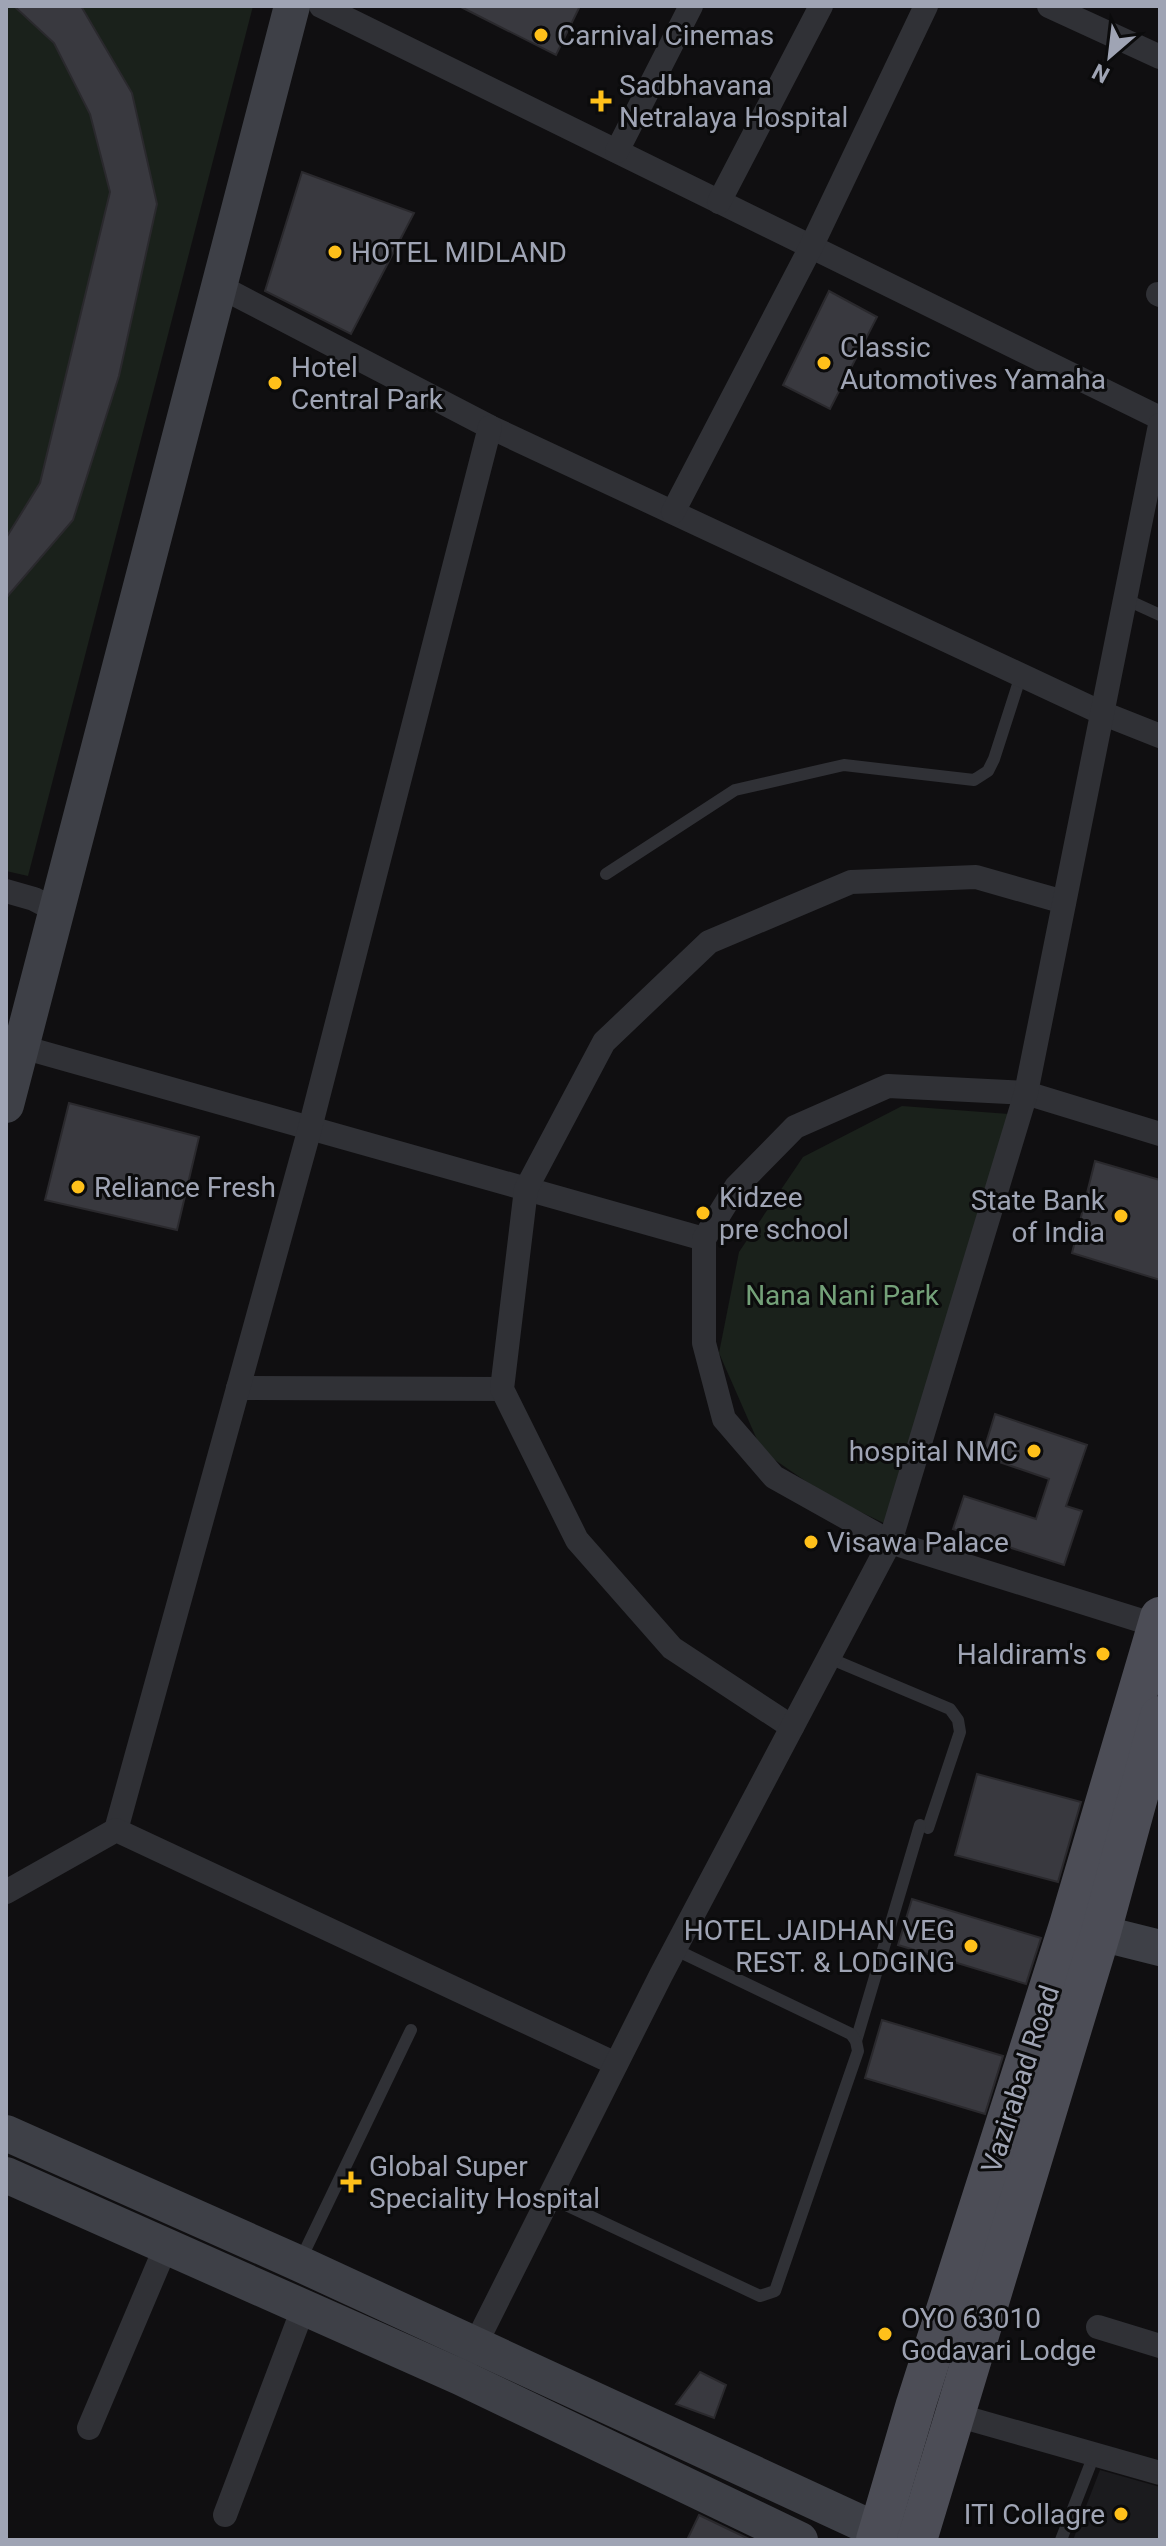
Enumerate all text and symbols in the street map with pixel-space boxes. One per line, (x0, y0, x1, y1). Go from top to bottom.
north arrow (1070, 16, 1150, 96)
place label: Carnival Cinemas (557, 19, 774, 52)
marker: Carnival Cinemas (532, 26, 550, 44)
text: N (1088, 59, 1114, 88)
place label: Sadbhavana Netralaya Hospital (619, 69, 848, 134)
marker: Sadbhavana Netralaya Hospital (590, 90, 612, 112)
place label: HOTEL MIDLAND (351, 236, 567, 269)
marker: HOTEL MIDLAND (326, 243, 344, 261)
place label: Classic Automotives Yamaha (840, 331, 1106, 396)
place label: Hotel Central Park (291, 351, 444, 416)
marker: Classic Automotives Yamaha (815, 354, 833, 372)
marker: Hotel Central Park (266, 374, 284, 392)
place label: Reliance Fresh (94, 1171, 276, 1204)
marker: Reliance Fresh (69, 1178, 87, 1196)
place label: Kidzee pre school (719, 1181, 849, 1246)
place label: State Bank of India (971, 1184, 1106, 1249)
marker: Kidzee pre school (694, 1204, 712, 1222)
marker: State Bank of India (1112, 1207, 1130, 1225)
park label: Nana Nani Park (745, 1279, 940, 1312)
place label: hospital NMC (849, 1435, 1018, 1468)
marker: hospital NMC (1025, 1442, 1043, 1460)
place label: Visawa Palace (827, 1526, 1009, 1559)
marker: Visawa Palace (802, 1533, 820, 1551)
place label: Haldiram's (957, 1638, 1087, 1671)
marker: Haldiram's (1094, 1645, 1112, 1663)
place label: HOTEL JAIDHAN VEG REST. & LODGING (684, 1914, 955, 1979)
marker: HOTEL JAIDHAN VEG REST. & LODGING (962, 1937, 980, 1955)
street label: Vazirabad Road (975, 1981, 1066, 2177)
place label: Global Super Speciality Hospital (369, 2150, 600, 2215)
marker: Global Super Speciality Hospital (340, 2171, 362, 2193)
place label: OYO 63010 Godavari Lodge (901, 2302, 1096, 2367)
marker: OYO 63010 Godavari Lodge (876, 2325, 894, 2343)
place label: ITI Collagre (964, 2498, 1105, 2531)
marker: ITI Collagre (1112, 2505, 1130, 2523)

